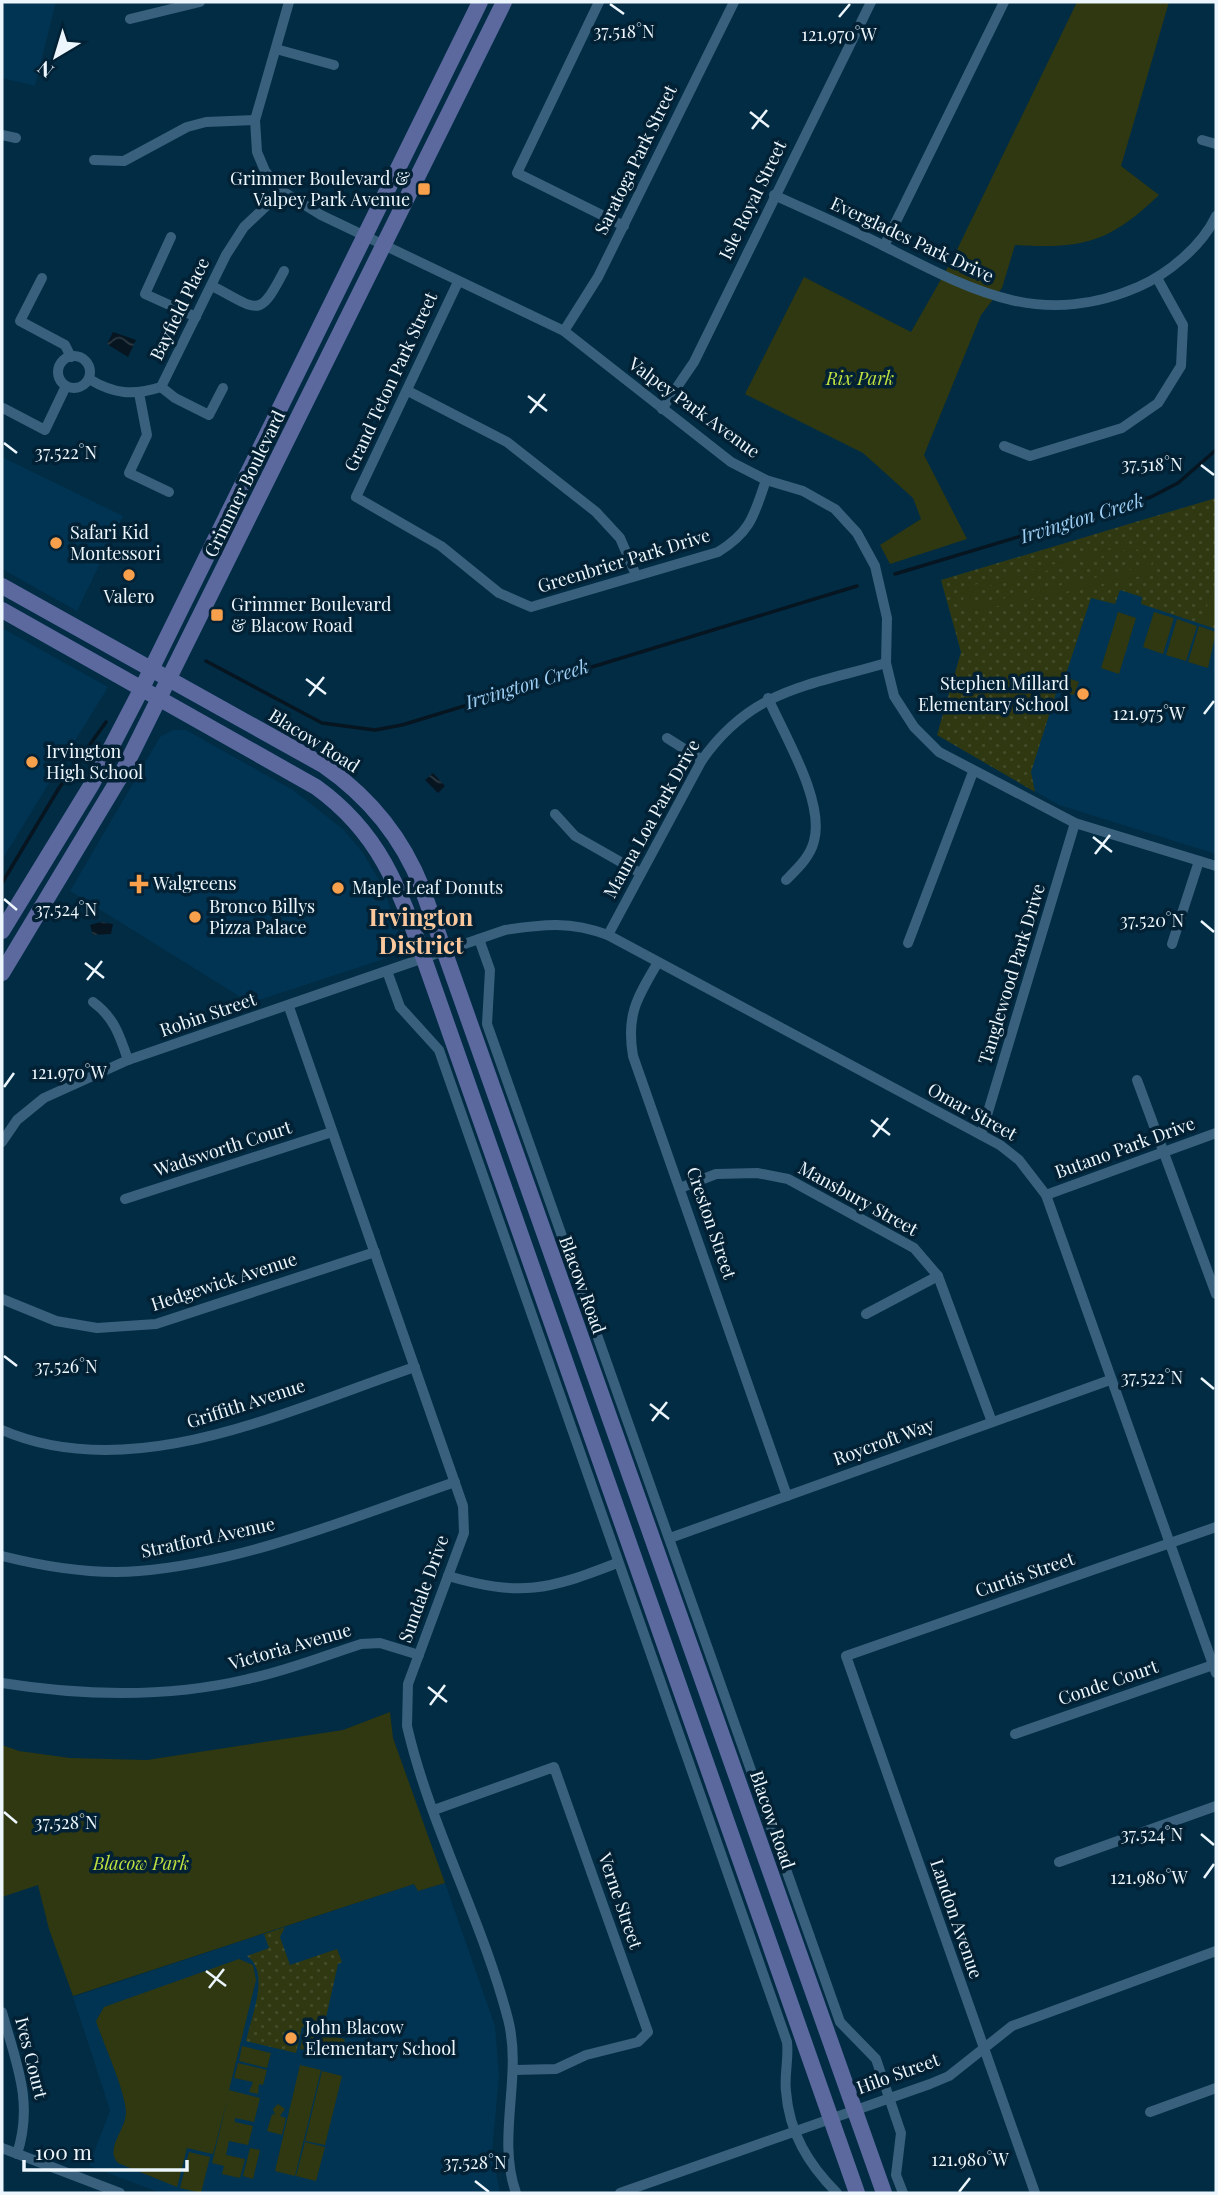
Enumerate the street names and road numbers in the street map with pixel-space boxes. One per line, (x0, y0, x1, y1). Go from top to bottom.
street label: Saratoga Park Street (588, 80, 682, 239)
street label: Isle Royal Street (713, 135, 792, 263)
street label: Everglades Park Drive (827, 191, 998, 288)
street label: Bayfield Place (144, 253, 214, 364)
street label: Grand Teton Park Street (338, 287, 443, 475)
street label: Valpey Park Avenue (623, 351, 765, 463)
street label: Grimmer Boulevard (198, 406, 290, 561)
street label: Greenbrier Park Drive (535, 522, 713, 598)
street label: Blacow Road (265, 703, 365, 778)
street label: Mauna Loa Park Drive (598, 735, 705, 902)
street label: Tanglewood Park Drive (972, 881, 1050, 1067)
street label: Robin Street (156, 986, 260, 1042)
street label: Omar Street (923, 1077, 1022, 1146)
street label: Butano Park Drive (1051, 1111, 1198, 1184)
street label: Wadsworth Court (150, 1114, 295, 1182)
street label: Mansbury Street (794, 1155, 923, 1241)
street label: Creston Street (682, 1163, 743, 1282)
street label: Blacow Road (554, 1232, 612, 1337)
street label: Hedgewick Avenue (148, 1246, 300, 1316)
street label: Griffith Avenue (183, 1373, 308, 1433)
street label: Roycroft Way (830, 1412, 937, 1470)
street label: Stratford Avenue (139, 1511, 277, 1563)
street label: Sundale Drive (392, 1531, 454, 1646)
street label: Curtis Street (972, 1546, 1078, 1602)
street label: Victoria Avenue (225, 1617, 354, 1675)
street label: Conde Court (1055, 1654, 1161, 1710)
street label: Blacow Road (745, 1767, 801, 1873)
street label: Verne Street (593, 1849, 649, 1952)
street label: Landon Avenue (925, 1856, 989, 1982)
street label: Ives Court (10, 2014, 54, 2102)
street label: Hilo Street (853, 2047, 943, 2099)

